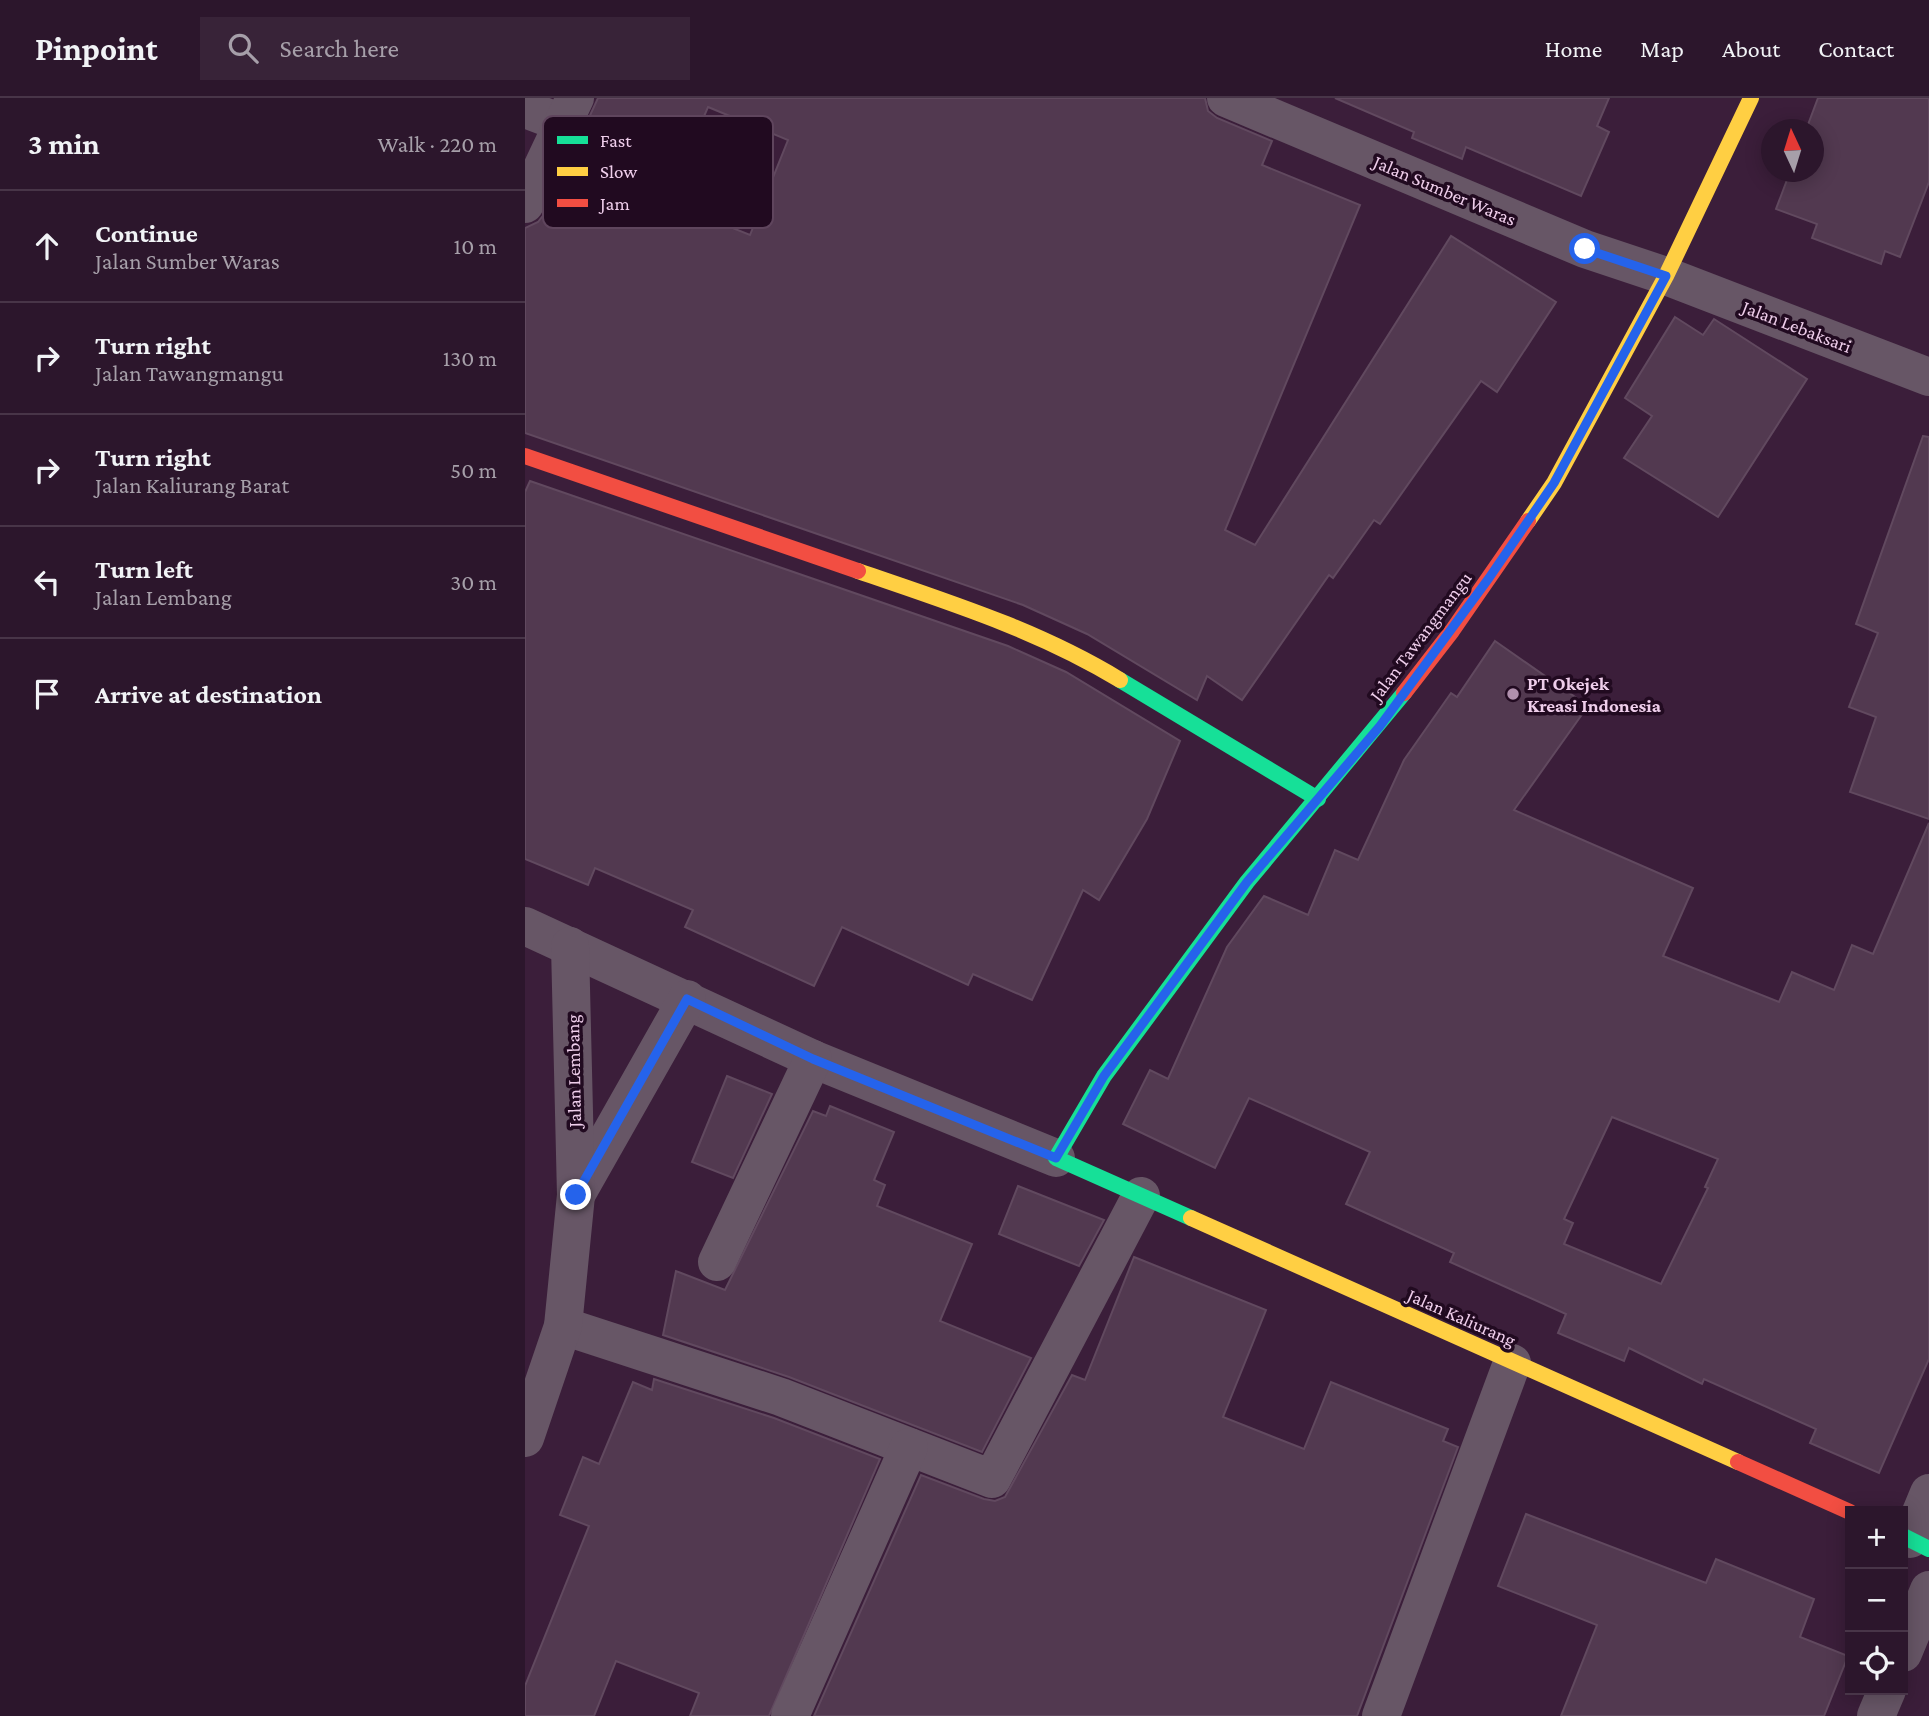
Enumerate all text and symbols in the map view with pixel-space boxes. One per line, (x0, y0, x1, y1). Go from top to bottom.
search box (200, 17, 690, 80)
icon: search (224, 29, 262, 67)
text: Pinpoint (35, 30, 158, 67)
text: Search here (280, 34, 399, 63)
text: Home (1545, 35, 1602, 62)
text: Map (1640, 35, 1684, 62)
text: About (1722, 35, 1780, 62)
text: Contact (1818, 35, 1894, 62)
legend (543, 116, 773, 228)
north arrow (1761, 119, 1824, 182)
text: 3 min (28, 127, 100, 160)
text: Fast (600, 130, 632, 151)
text: Walk · 220 m (377, 131, 497, 157)
street label: Jalan Sumber Waras (1369, 150, 1519, 230)
text: Slow (600, 161, 637, 182)
text: Jam (598, 193, 630, 214)
text: Continue (95, 219, 198, 248)
icon: ahead (28, 227, 66, 265)
text: 10 m (454, 233, 497, 259)
route start (1569, 233, 1600, 264)
text: Jalan Sumber Waras (95, 248, 280, 274)
street label: Jalan Lebaksari (1737, 295, 1854, 357)
text: Turn right (95, 331, 211, 360)
icon: right (28, 339, 66, 377)
text: 130 m (443, 345, 497, 371)
text: Jalan Tawangmangu (95, 360, 284, 386)
text: Turn right (95, 443, 211, 472)
icon: right (28, 451, 66, 489)
text: 50 m (450, 457, 497, 483)
text: Jalan Kaliurang Barat (95, 472, 289, 498)
text: Turn left (95, 555, 193, 584)
icon: left (28, 563, 66, 601)
street label: Jalan Tawangmangu (1364, 568, 1476, 706)
text: 30 m (450, 569, 497, 595)
text: Jalan Lembang (95, 584, 232, 610)
place label: PT Okejek Kreasi Indonesia (1527, 673, 1662, 716)
icon: arrive (28, 675, 66, 713)
text: Arrive at destination (95, 680, 322, 709)
marker: PT Okejek Kreasi Indonesia (1505, 686, 1521, 702)
street label: Jalan Lembang (562, 1014, 585, 1130)
route end (560, 1179, 591, 1210)
street label: Jalan Kaliurang (1403, 1283, 1519, 1351)
map controls (1845, 1506, 1908, 1695)
button: + (1845, 1506, 1908, 1569)
button: − (1845, 1569, 1908, 1632)
button: locate (1845, 1632, 1908, 1695)

